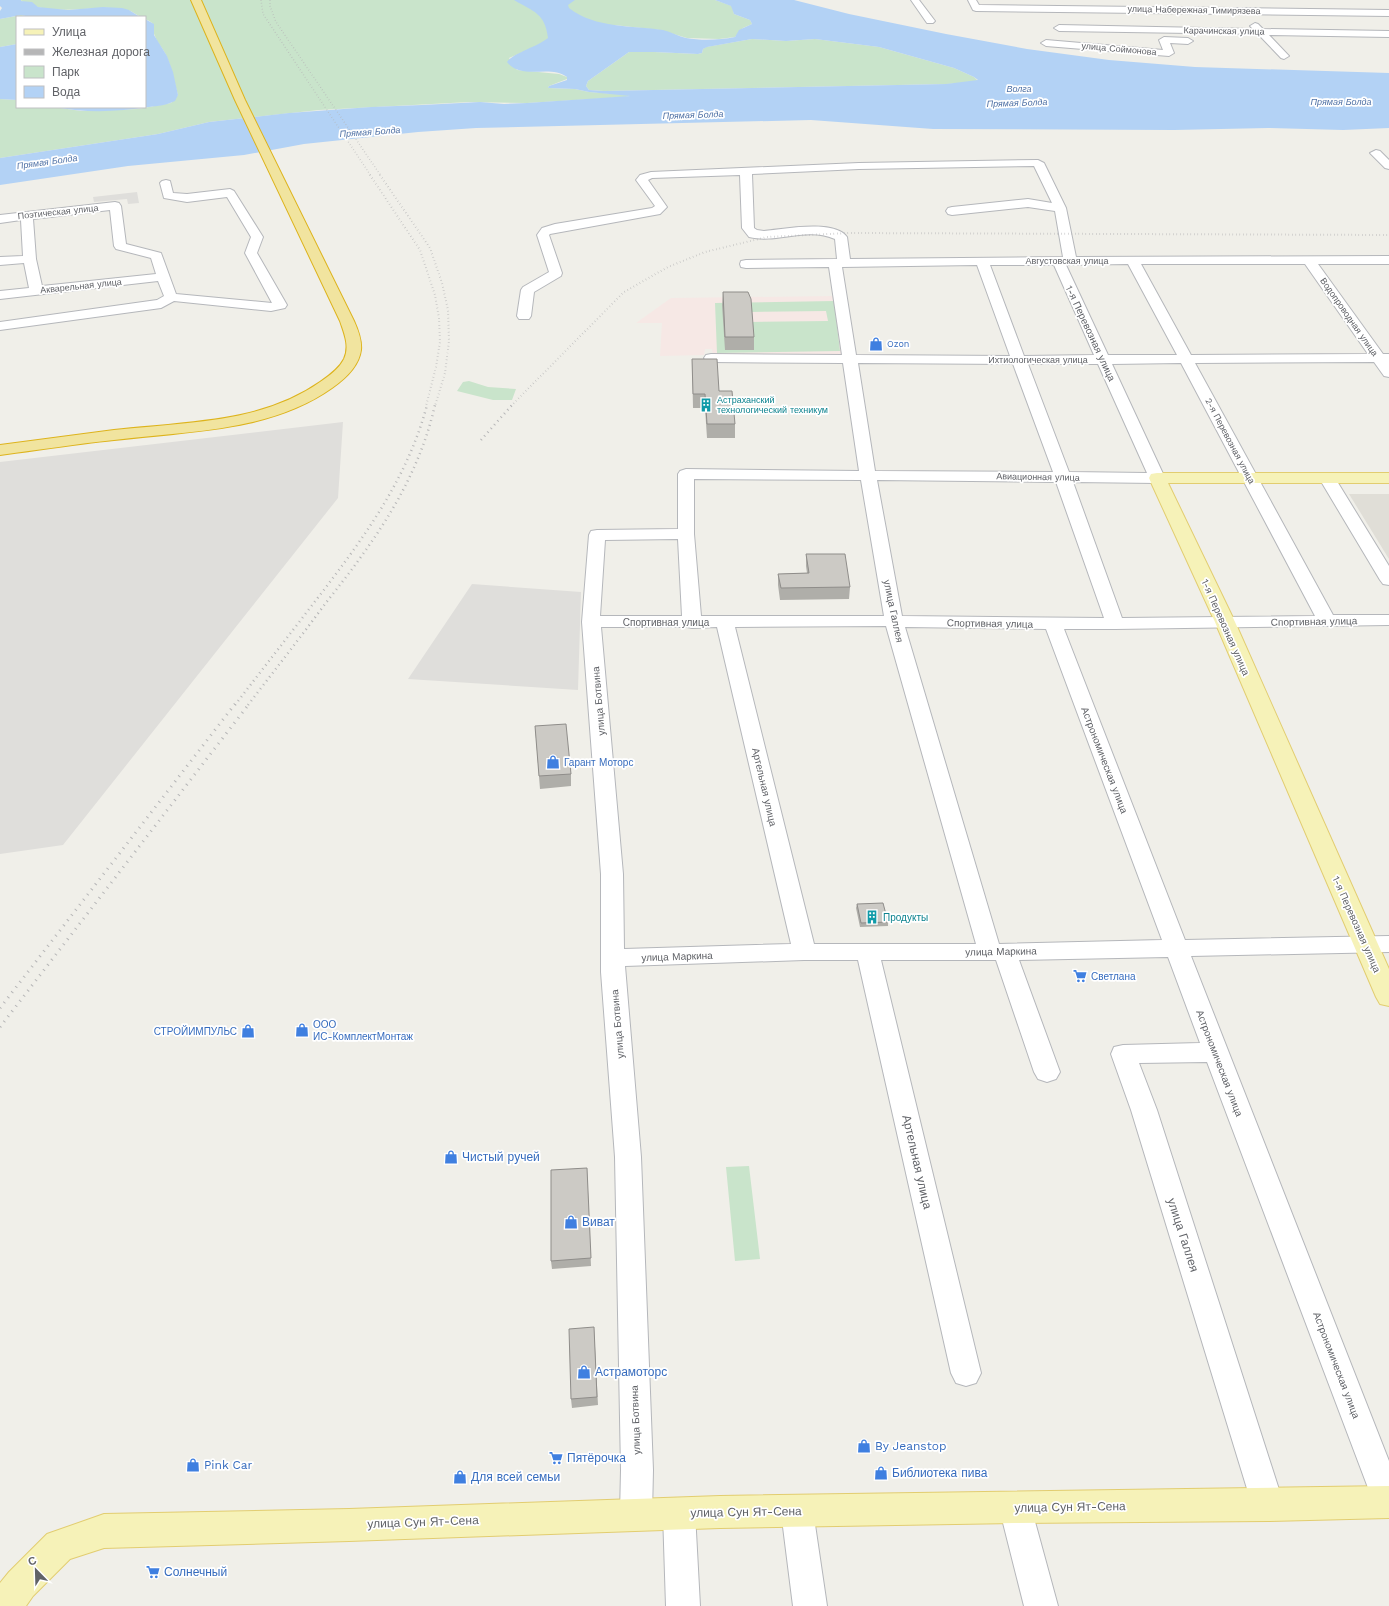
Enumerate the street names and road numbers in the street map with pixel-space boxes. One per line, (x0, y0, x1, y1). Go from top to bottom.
street label: улица Набережная Тимирязева (1127, 4, 1261, 16)
street label: Карачинская улица (1183, 25, 1265, 37)
street label: улица Соймонова (1081, 41, 1157, 57)
street label: Поэтическая улица (17, 203, 99, 221)
street label: Августовская улица (1026, 256, 1109, 266)
street label: Водопроводная улица (1318, 276, 1380, 358)
street label: Акварельная улица (40, 277, 122, 295)
street label: 1-я Перевозная улица (1064, 284, 1118, 383)
street label: Ихтиологическая улица (988, 355, 1088, 365)
street label: 2-я Перевозная улица (1203, 397, 1257, 485)
street label: Авиационная улица (996, 471, 1080, 483)
street label: 1-я Перевозная улица (1199, 577, 1252, 677)
street label: улица Галлея (881, 579, 906, 644)
street label: Спортивная улица (1271, 615, 1358, 628)
street label: Спортивная улица (623, 617, 710, 628)
street label: Спортивная улица (947, 617, 1034, 630)
street label: улица Ботвина (590, 665, 607, 736)
street label: Астрономическая улица (1079, 705, 1130, 815)
street label: Артельная улица (750, 747, 779, 828)
street label: 1-я Перевозная улица (1330, 874, 1383, 974)
street label: улица Маркина (965, 945, 1037, 958)
street label: улица Маркина (641, 950, 713, 963)
street label: улица Ботвина (609, 988, 626, 1059)
street label: Астрономическая улица (1194, 1008, 1245, 1118)
street label: Артельная улица (899, 1114, 935, 1211)
street label: улица Галлея (1164, 1196, 1202, 1274)
street label: Астрономическая улица (1311, 1310, 1362, 1420)
street label: улица Ботвина (629, 1385, 642, 1455)
street label: улица Сун Ят-Сена (1014, 1499, 1126, 1515)
street label: улица Сун Ят-Сена (690, 1504, 802, 1520)
street label: улица Сун Ят-Сена (367, 1513, 479, 1531)

